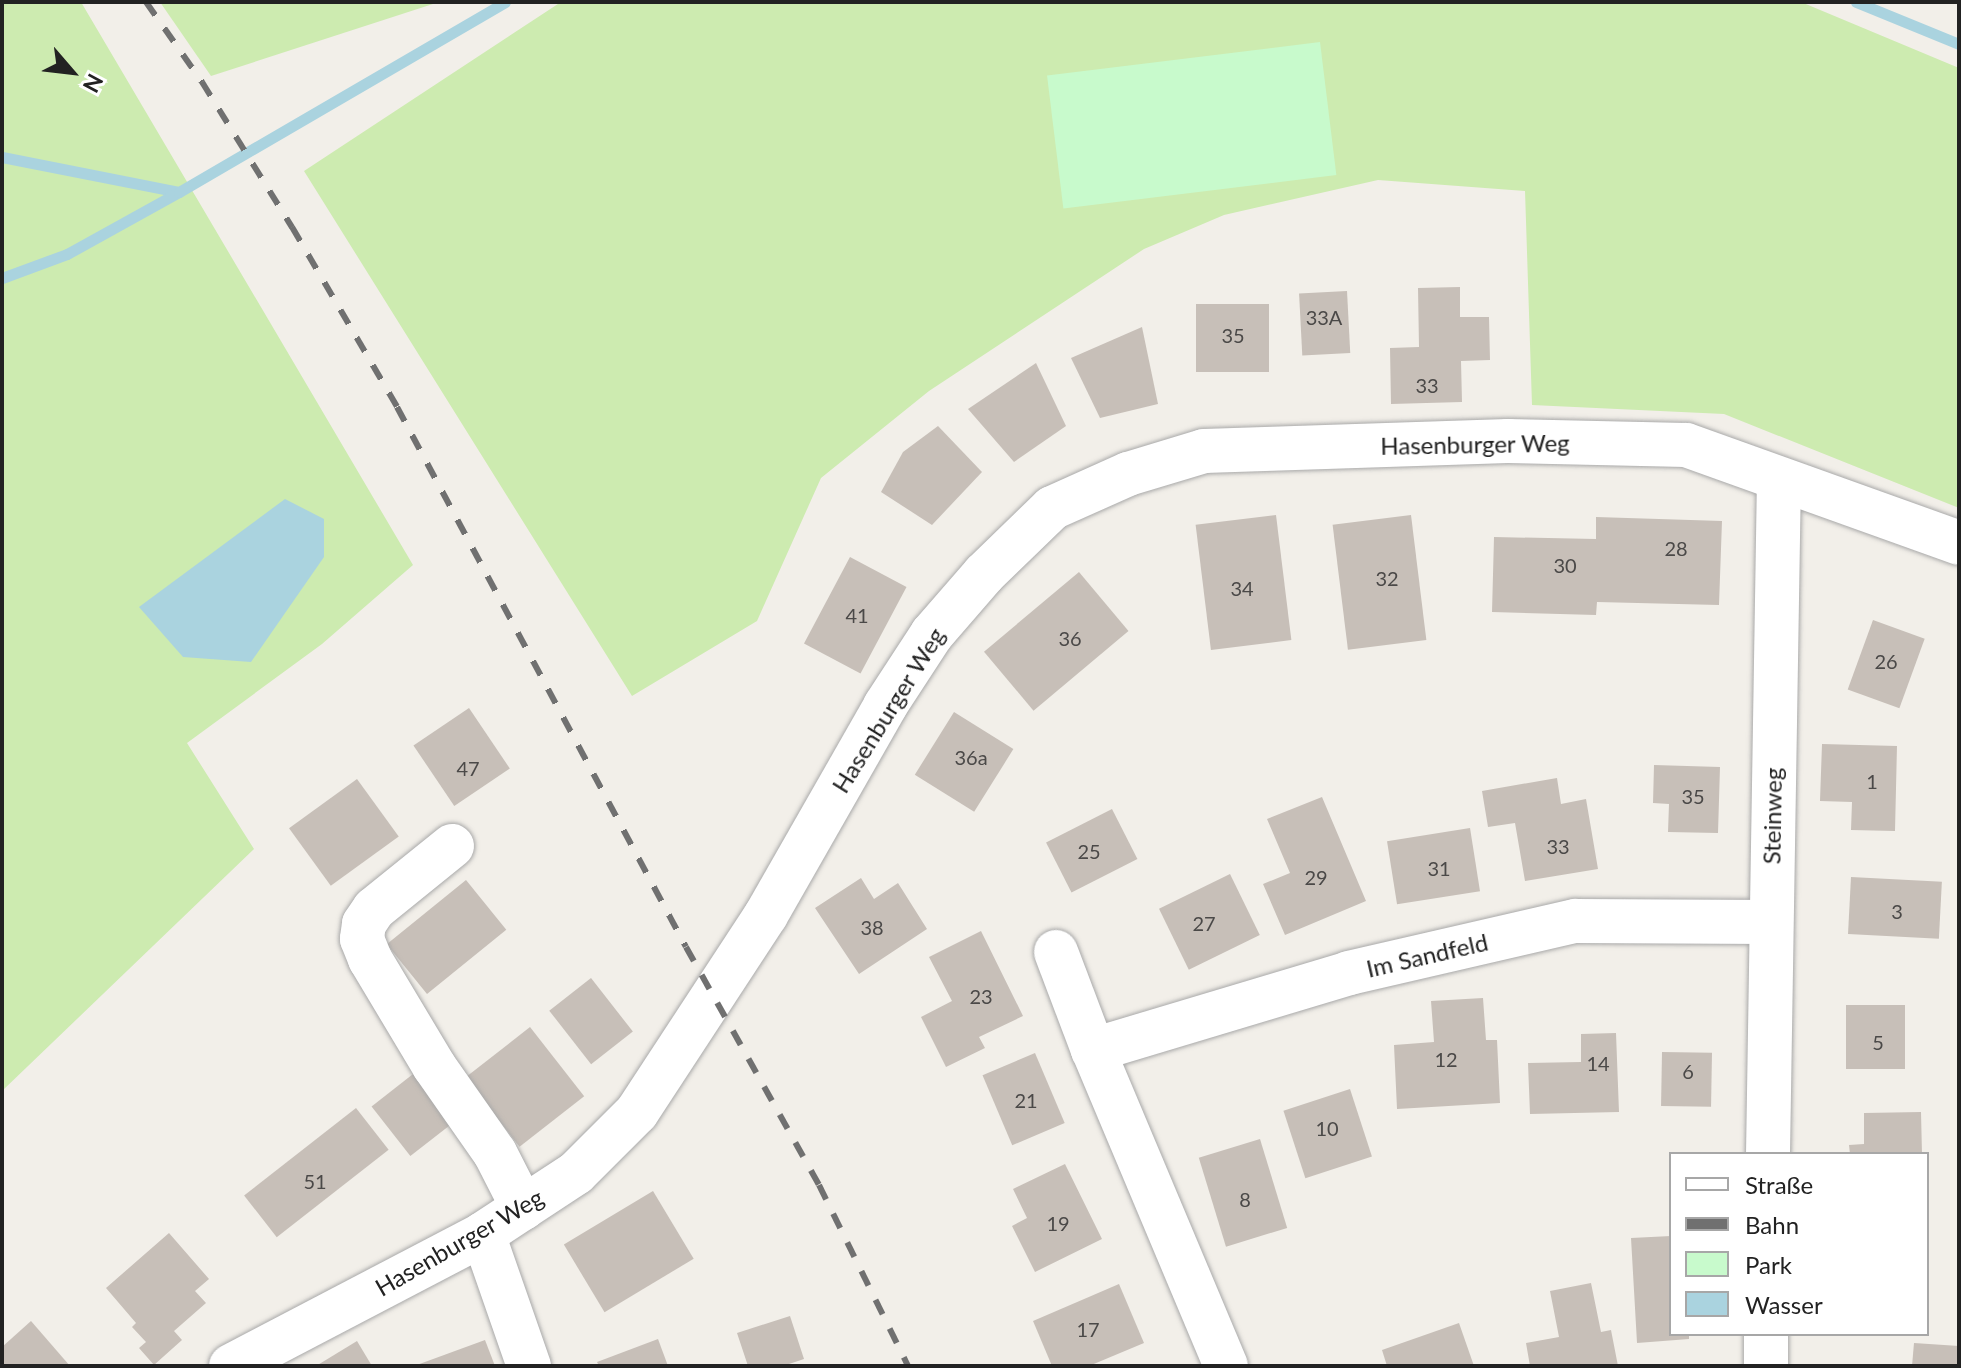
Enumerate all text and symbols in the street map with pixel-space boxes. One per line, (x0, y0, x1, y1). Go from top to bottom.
north arrow (32, 32, 112, 112)
text: N (78, 70, 110, 97)
house number: 33A (1306, 305, 1342, 329)
house number: 35 (1221, 323, 1245, 347)
house number: 33 (1415, 373, 1439, 397)
street label: Hasenburger Weg (1380, 428, 1570, 460)
house number: 28 (1664, 536, 1688, 560)
house number: 30 (1553, 553, 1577, 577)
house number: 32 (1375, 566, 1399, 590)
house number: 34 (1230, 576, 1254, 600)
house number: 41 (845, 603, 869, 627)
street label: Hasenburger Weg (825, 622, 951, 798)
house number: 36 (1058, 626, 1082, 650)
house number: 26 (1874, 649, 1898, 673)
house number: 36a (954, 745, 988, 769)
house number: 47 (456, 756, 480, 780)
street label: Steinweg (1757, 767, 1787, 865)
house number: 1 (1866, 769, 1878, 793)
house number: 35 (1681, 784, 1705, 808)
house number: 33 (1546, 834, 1570, 858)
house number: 25 (1077, 839, 1101, 863)
house number: 31 (1427, 856, 1451, 880)
house number: 29 (1304, 865, 1328, 889)
house number: 3 (1891, 899, 1903, 923)
house number: 27 (1192, 911, 1216, 935)
house number: 38 (860, 915, 884, 939)
street label: Im Sandfeld (1363, 927, 1491, 983)
house number: 23 (969, 984, 993, 1008)
house number: 5 (1872, 1030, 1884, 1054)
house number: 12 (1434, 1047, 1458, 1071)
house number: 14 (1586, 1051, 1610, 1075)
house number: 6 (1682, 1059, 1694, 1083)
house number: 21 (1014, 1088, 1038, 1112)
house number: 10 (1315, 1116, 1339, 1140)
legend (1669, 1152, 1929, 1336)
house number: 51 (303, 1169, 327, 1193)
text: Straße (1745, 1170, 1813, 1199)
street label: Hasenburger Weg (369, 1182, 549, 1302)
house number: 8 (1239, 1187, 1251, 1211)
text: Bahn (1745, 1210, 1799, 1239)
house number: 19 (1046, 1211, 1070, 1235)
text: Park (1745, 1250, 1792, 1279)
text: Wasser (1745, 1290, 1823, 1319)
house number: 17 (1076, 1317, 1100, 1341)

